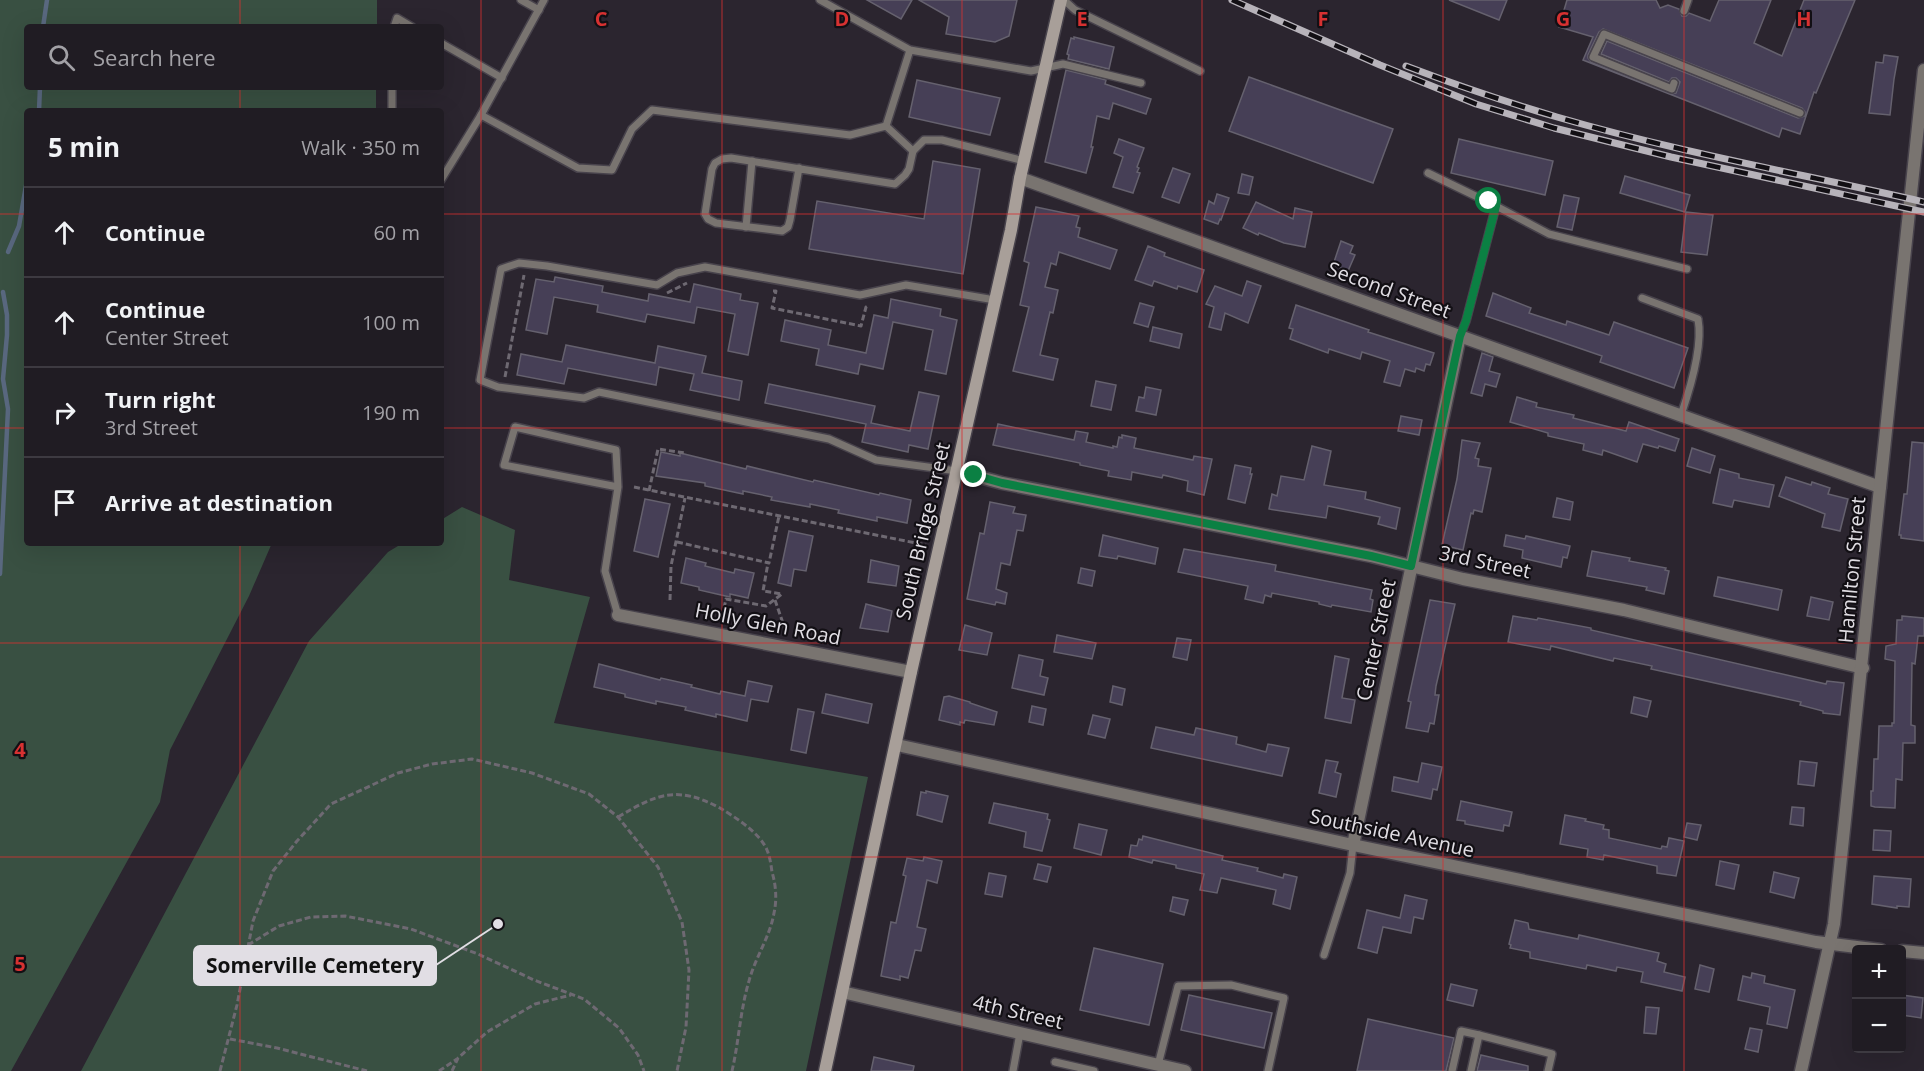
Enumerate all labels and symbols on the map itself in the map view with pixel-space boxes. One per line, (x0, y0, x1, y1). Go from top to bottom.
text: C (595, 5, 608, 32)
text: D (835, 5, 849, 32)
text: E (1076, 5, 1088, 32)
text: F (1318, 5, 1328, 32)
text: G (1556, 5, 1570, 32)
text: H (1796, 5, 1812, 32)
route start (1475, 187, 1501, 213)
street label: Second Street (1324, 255, 1455, 324)
street label: South Bridge Street (889, 439, 956, 622)
route end (960, 461, 986, 487)
street label: Hamilton Street (1832, 496, 1871, 644)
street label: 3rd Street (1437, 539, 1533, 584)
street label: Center Street (1349, 577, 1402, 703)
street label: Holly Glen Road (693, 596, 843, 651)
text: 4 (14, 736, 26, 763)
street label: Southside Avenue (1307, 802, 1477, 863)
callout: Somerville Cemetery (194, 946, 436, 985)
text: 5 (14, 950, 26, 977)
text: Somerville Cemetery (206, 951, 424, 979)
street label: 4th Street (970, 988, 1066, 1035)

